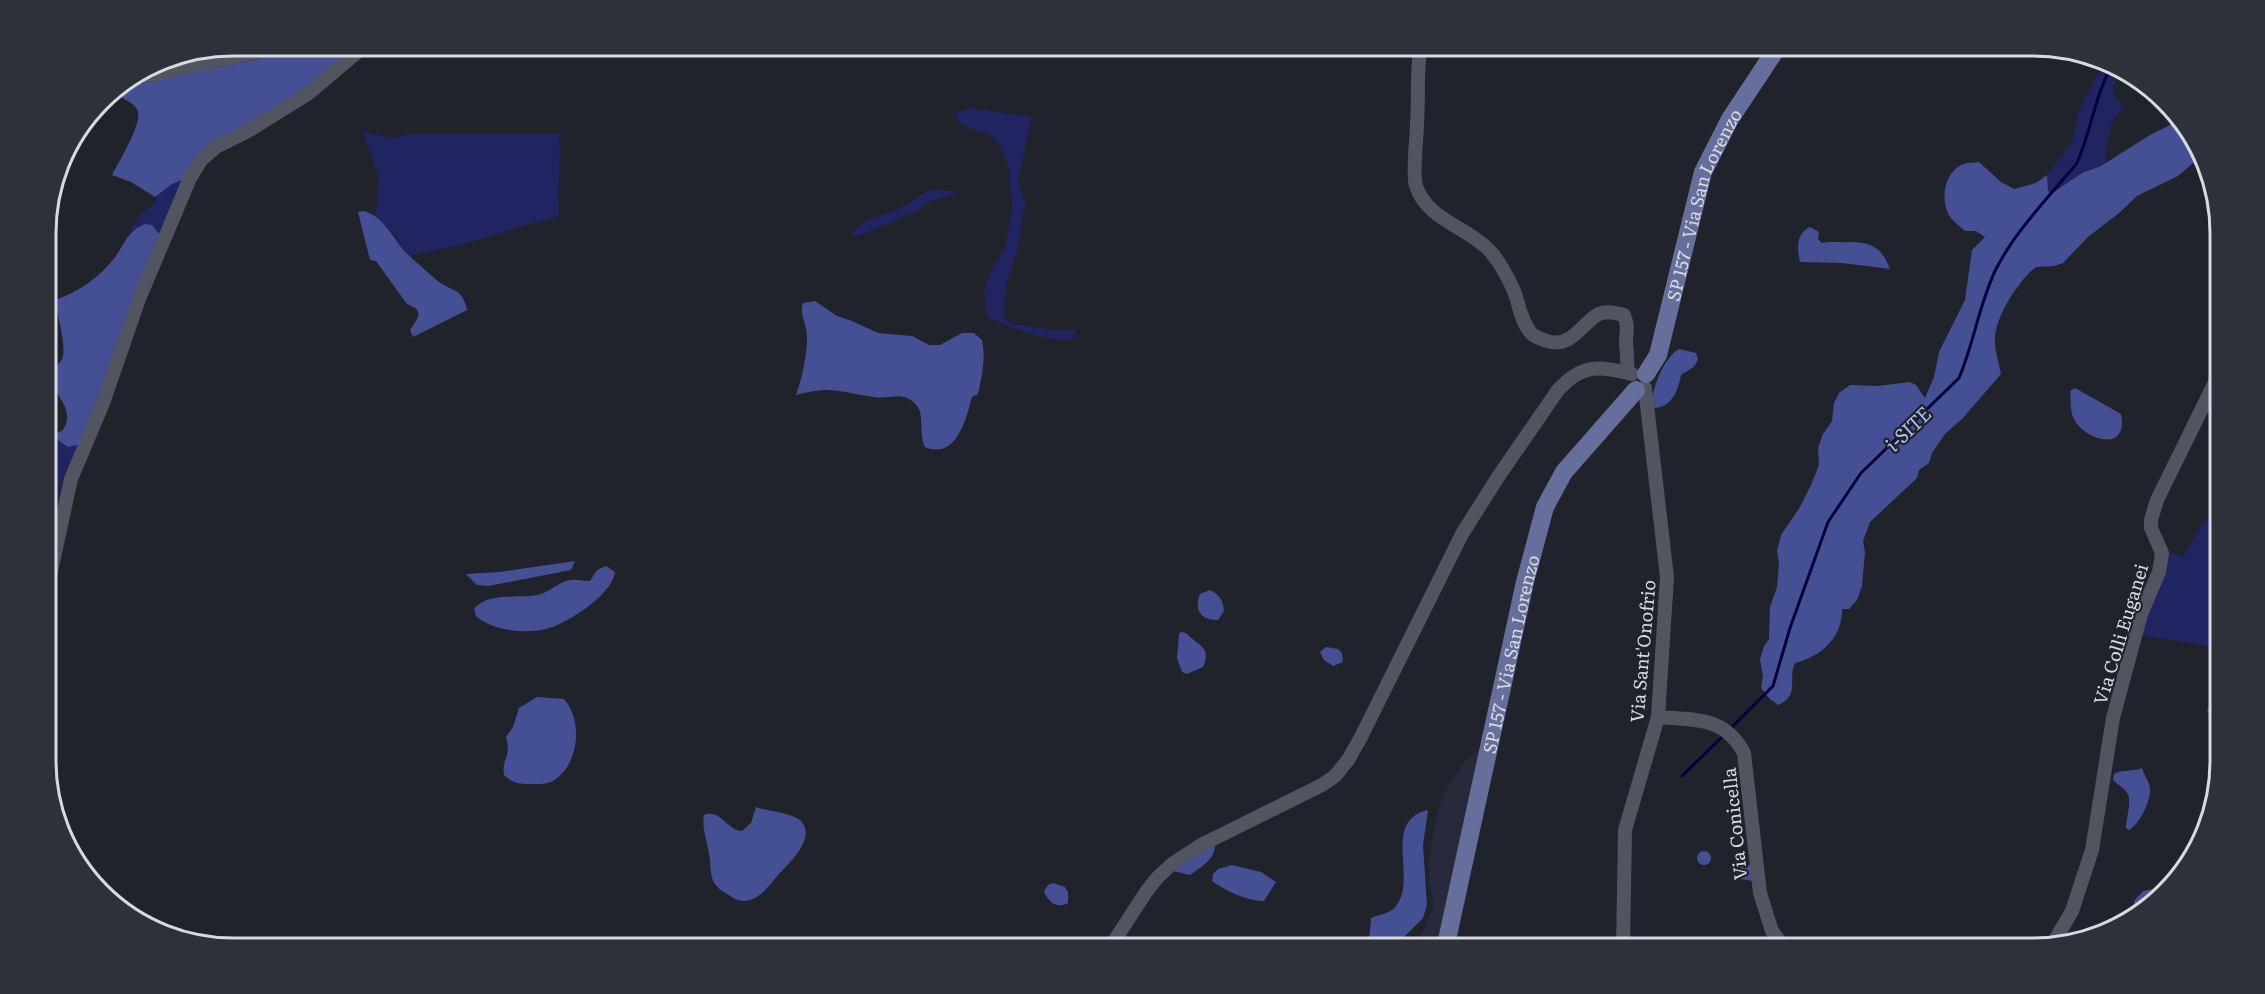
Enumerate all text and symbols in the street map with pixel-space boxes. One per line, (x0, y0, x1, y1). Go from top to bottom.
street label: SP 157 - Via San Lorenzo (1658, 102, 1747, 304)
water label: i-SITE (1877, 398, 1937, 457)
street label: SP 157 - Via San Lorenzo (1475, 552, 1545, 756)
street label: Via Colli Euganei (2086, 560, 2154, 708)
street label: Via Sant'Onofrio (1622, 579, 1662, 723)
street label: Via Conicella (1715, 766, 1753, 882)

